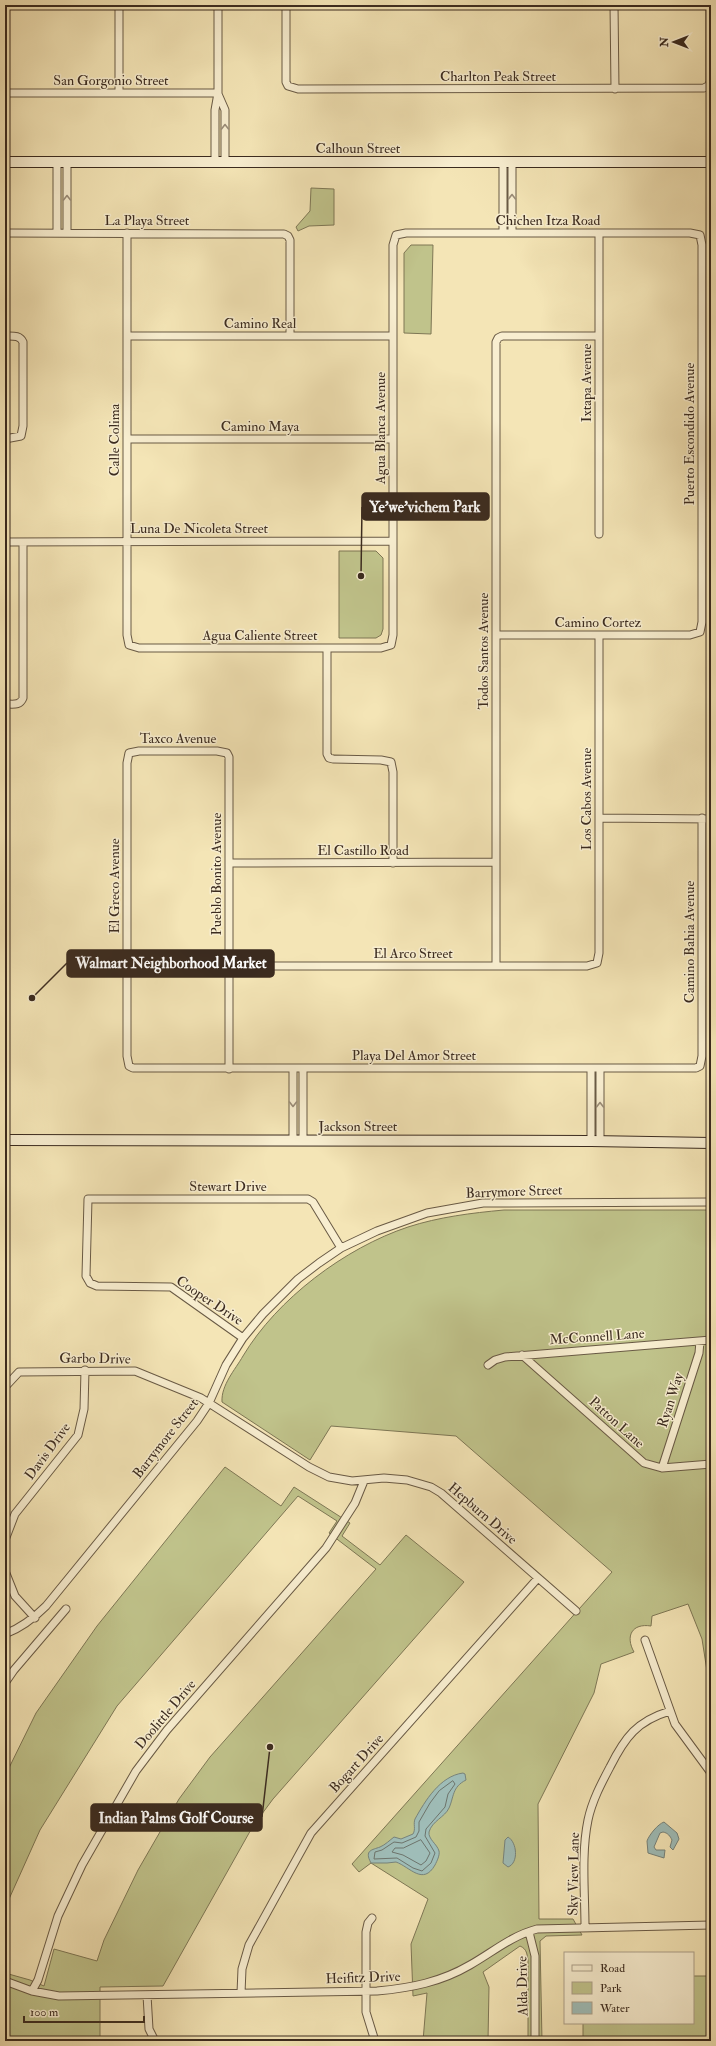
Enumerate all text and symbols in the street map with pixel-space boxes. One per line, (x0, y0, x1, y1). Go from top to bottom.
north arrow (654, 22, 694, 62)
text: N (658, 36, 671, 48)
street label: Charlton Peak Street (440, 68, 557, 85)
street label: San Gorgonio Street (53, 72, 169, 89)
one-way arrow (221, 124, 229, 130)
street label: Calhoun Street (316, 140, 401, 157)
one-way arrow (508, 194, 516, 200)
one-way arrow (63, 195, 71, 201)
street label: La Playa Street (105, 212, 190, 230)
street label: Chichen Itza Road (496, 212, 601, 229)
street label: Camino Real (224, 315, 297, 332)
street label: Ixtapa Avenue (578, 344, 596, 422)
street label: Puerto Escondido Avenue (681, 362, 698, 505)
street label: Agua Blanca Avenue (372, 372, 389, 485)
street label: Calle Colima (106, 403, 123, 476)
street label: Camino Maya (221, 418, 299, 436)
callout: Ye'we'vichem Park (362, 493, 489, 520)
text: Ye'we'vichem Park (369, 498, 481, 517)
street label: Luna De Nicoleta Street (130, 520, 269, 537)
street label: Todos Santos Avenue (475, 592, 492, 709)
street label: Camino Cortez (555, 614, 642, 631)
street label: Agua Caliente Street (201, 627, 318, 644)
street label: Taxco Avenue (140, 730, 216, 747)
street label: Los Cabos Avenue (578, 748, 595, 850)
street label: Pueblo Bonito Avenue (208, 812, 225, 935)
street label: El Greco Avenue (106, 838, 123, 934)
street label: El Castillo Road (317, 842, 409, 859)
street label: Camino Bahia Avenue (681, 881, 698, 1003)
street label: El Arco Street (373, 945, 453, 962)
callout: Walmart Neighborhood Market (67, 950, 274, 977)
text: Walmart Neighborhood Market (74, 954, 267, 974)
street label: Playa Del Amor Street (352, 1047, 477, 1065)
one-way arrow (289, 1101, 297, 1107)
one-way arrow (596, 1102, 604, 1108)
street label: Jackson Street (318, 1118, 398, 1135)
street label: Stewart Drive (189, 1178, 267, 1195)
street label: Barrymore Street (465, 1181, 563, 1203)
street label: Cooper Drive (173, 1272, 246, 1330)
street label: McConnell Lane (549, 1325, 645, 1348)
street label: Garbo Drive (59, 1349, 131, 1368)
street label: Ryan Way (654, 1370, 689, 1430)
street label: Patton Lane (586, 1393, 648, 1452)
street label: Barrymore Street (129, 1395, 203, 1482)
street label: Davis Drive (21, 1419, 74, 1483)
street label: Hepburn Drive (444, 1479, 521, 1549)
street label: Doolittle Drive (131, 1676, 199, 1753)
street label: Bogart Drive (326, 1730, 387, 1796)
callout: Indian Palms Golf Course (91, 1804, 262, 1831)
text: Indian Palms Golf Course (98, 1809, 254, 1828)
street label: Sky View Lane (564, 1832, 584, 1916)
legend (564, 1952, 694, 2024)
street label: Alda Drive (513, 1956, 532, 2017)
text: Road (600, 1961, 625, 1976)
street label: Heifitz Drive (325, 1968, 401, 1987)
text: Park (600, 1981, 622, 1996)
scale bar (24, 1998, 144, 2024)
text: Water (599, 2001, 630, 2016)
text: 100 m (30, 2005, 59, 2020)

